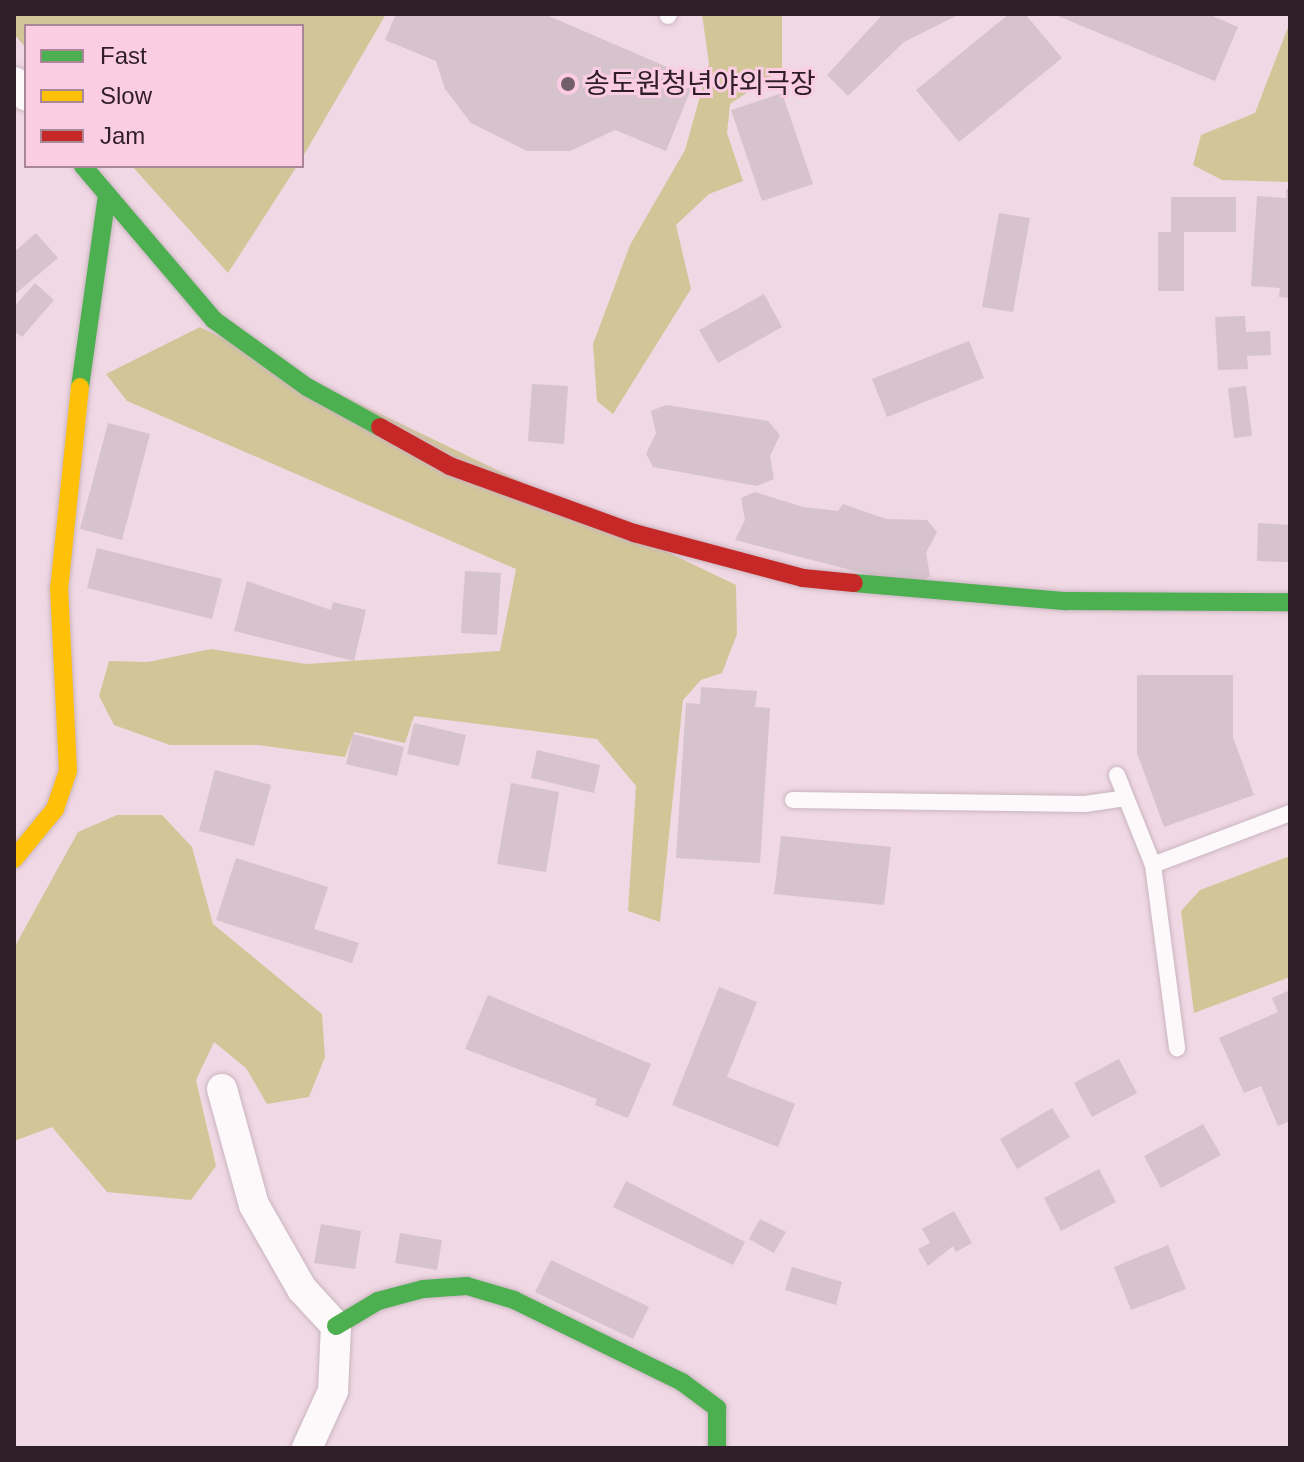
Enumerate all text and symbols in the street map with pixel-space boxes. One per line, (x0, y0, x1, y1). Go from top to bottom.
legend (24, 24, 304, 168)
text: Fast (100, 42, 147, 69)
place label: 송도원청년야외극장 (584, 67, 816, 101)
marker: 송도원청년야외극장 (559, 75, 577, 93)
text: Slow (100, 82, 152, 109)
text: Jam (100, 122, 145, 149)

